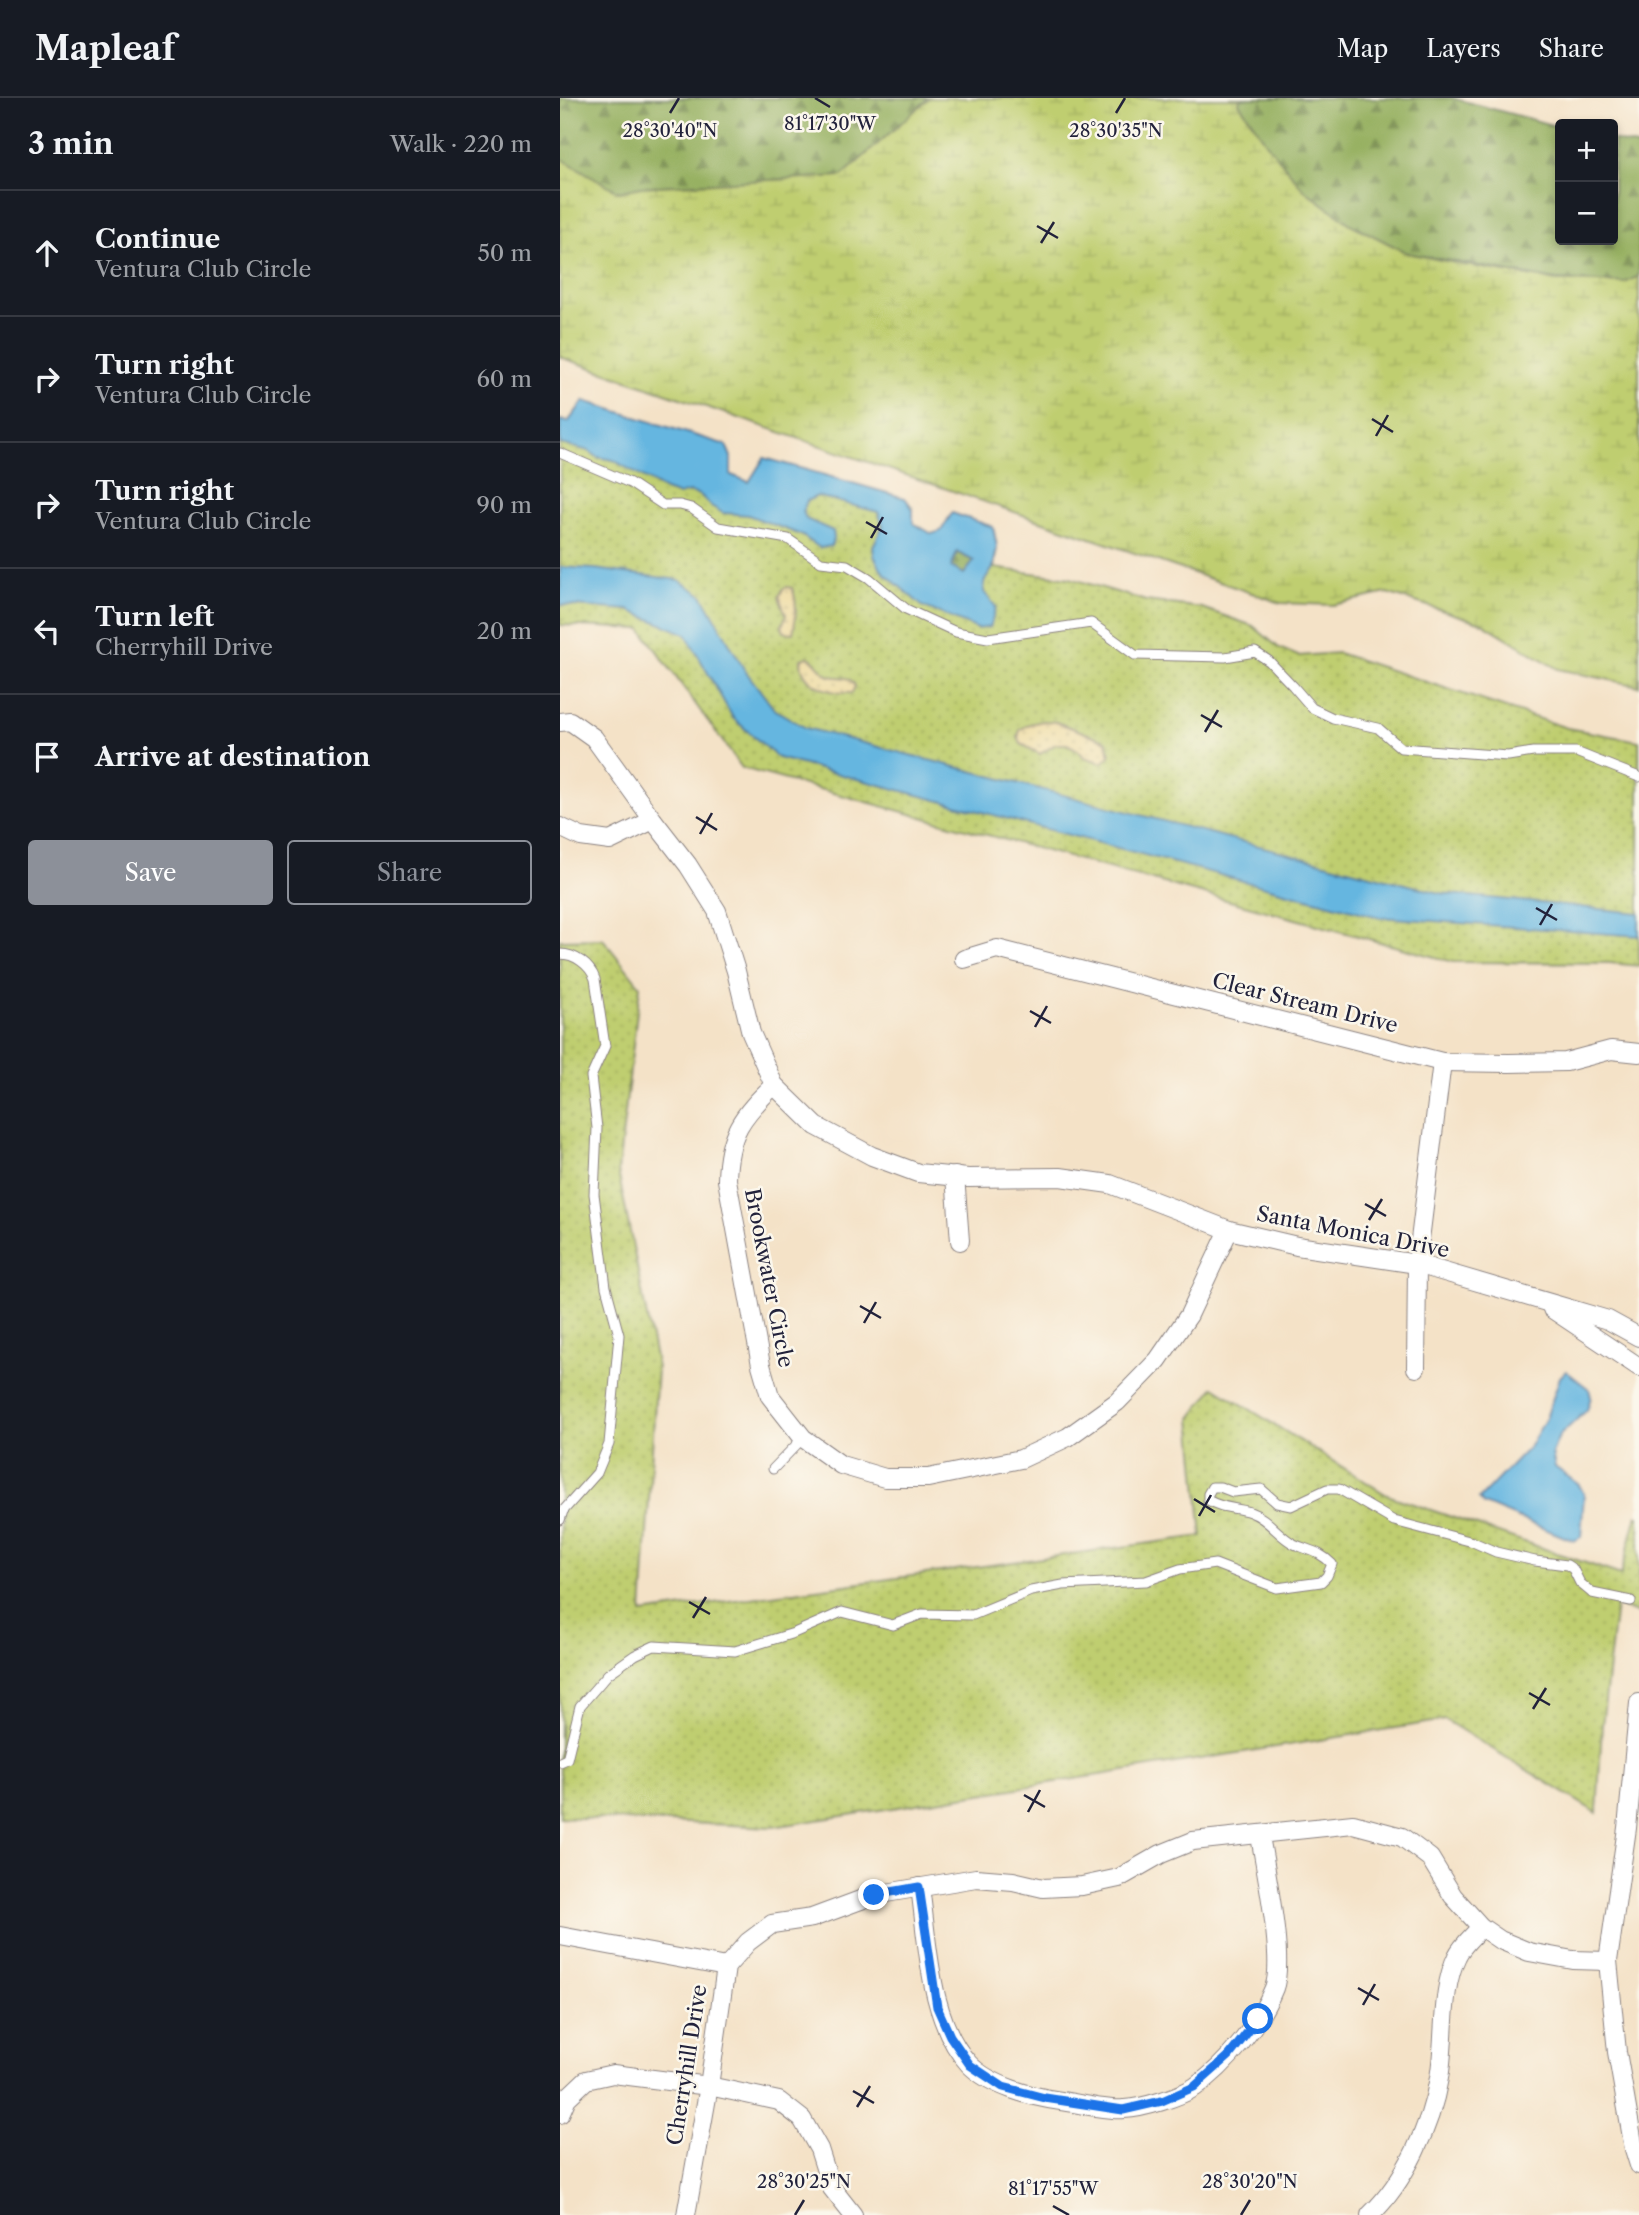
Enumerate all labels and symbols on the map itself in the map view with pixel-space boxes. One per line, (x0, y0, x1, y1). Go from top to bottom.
text: 81°17'30"W (784, 113, 877, 135)
text: 28°30'40"N (623, 120, 717, 142)
text: 28°30'35"N (1069, 120, 1163, 142)
street label: Clear Stream Drive (1210, 967, 1401, 1038)
street label: Brookwater Circle (740, 1186, 799, 1370)
street label: Santa Monica Drive (1255, 1201, 1452, 1262)
route end (858, 1879, 889, 1910)
street label: Cherryhill Drive (661, 1983, 712, 2147)
route start (1242, 2003, 1273, 2034)
text: 28°30'25"N (757, 2171, 851, 2193)
text: 28°30'20"N (1202, 2171, 1298, 2193)
text: 81°17'55"W (1008, 2178, 1099, 2200)

